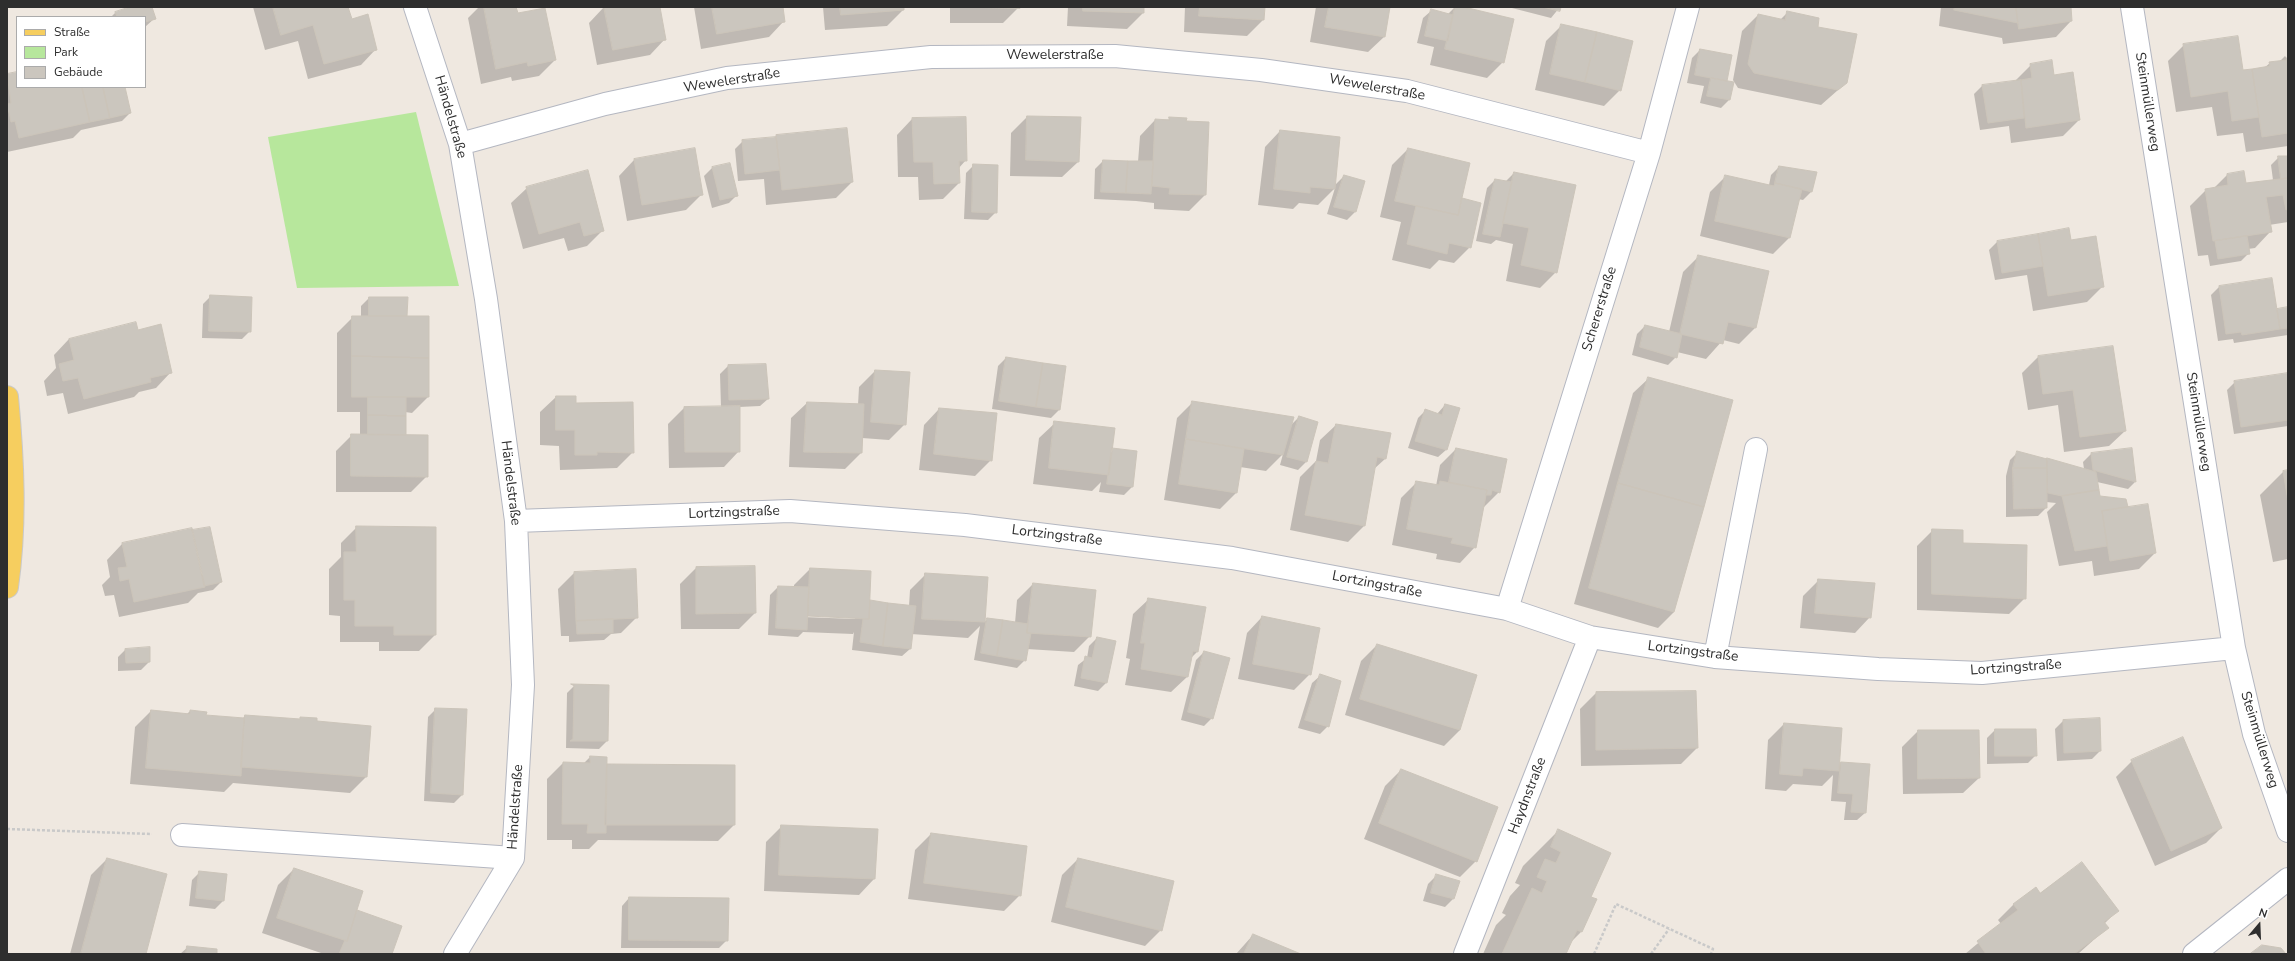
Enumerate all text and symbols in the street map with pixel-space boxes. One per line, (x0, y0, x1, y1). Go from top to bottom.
legend (16, 16, 146, 88)
text: Straße (54, 24, 90, 40)
text: Park (54, 44, 78, 60)
street label: Wewelerstraße (1006, 48, 1104, 64)
street label: Steinmüllerweg (2131, 51, 2163, 153)
text: Gebäude (54, 64, 103, 80)
street label: Wewelerstraße (683, 65, 781, 97)
street label: Wewelerstraße (1328, 71, 1426, 105)
street label: Händelstraße (430, 73, 470, 161)
street label: Schererstraße (1579, 265, 1621, 353)
street label: Steinmüllerweg (2182, 371, 2214, 473)
street label: Händelstraße (496, 439, 524, 527)
street label: Lortzingstraße (688, 503, 780, 523)
street label: Lortzingstraße (1011, 522, 1103, 550)
street label: Lortzingstraße (1331, 568, 1423, 602)
street label: Lortzingstraße (1647, 638, 1739, 666)
street label: Lortzingstraße (1970, 656, 2062, 680)
street label: Steinmüllerweg (2236, 690, 2282, 790)
street label: Haydnstraße (1506, 755, 1550, 837)
street label: Händelstraße (505, 764, 527, 850)
north arrow (2239, 905, 2279, 945)
text: N (2257, 905, 2269, 922)

